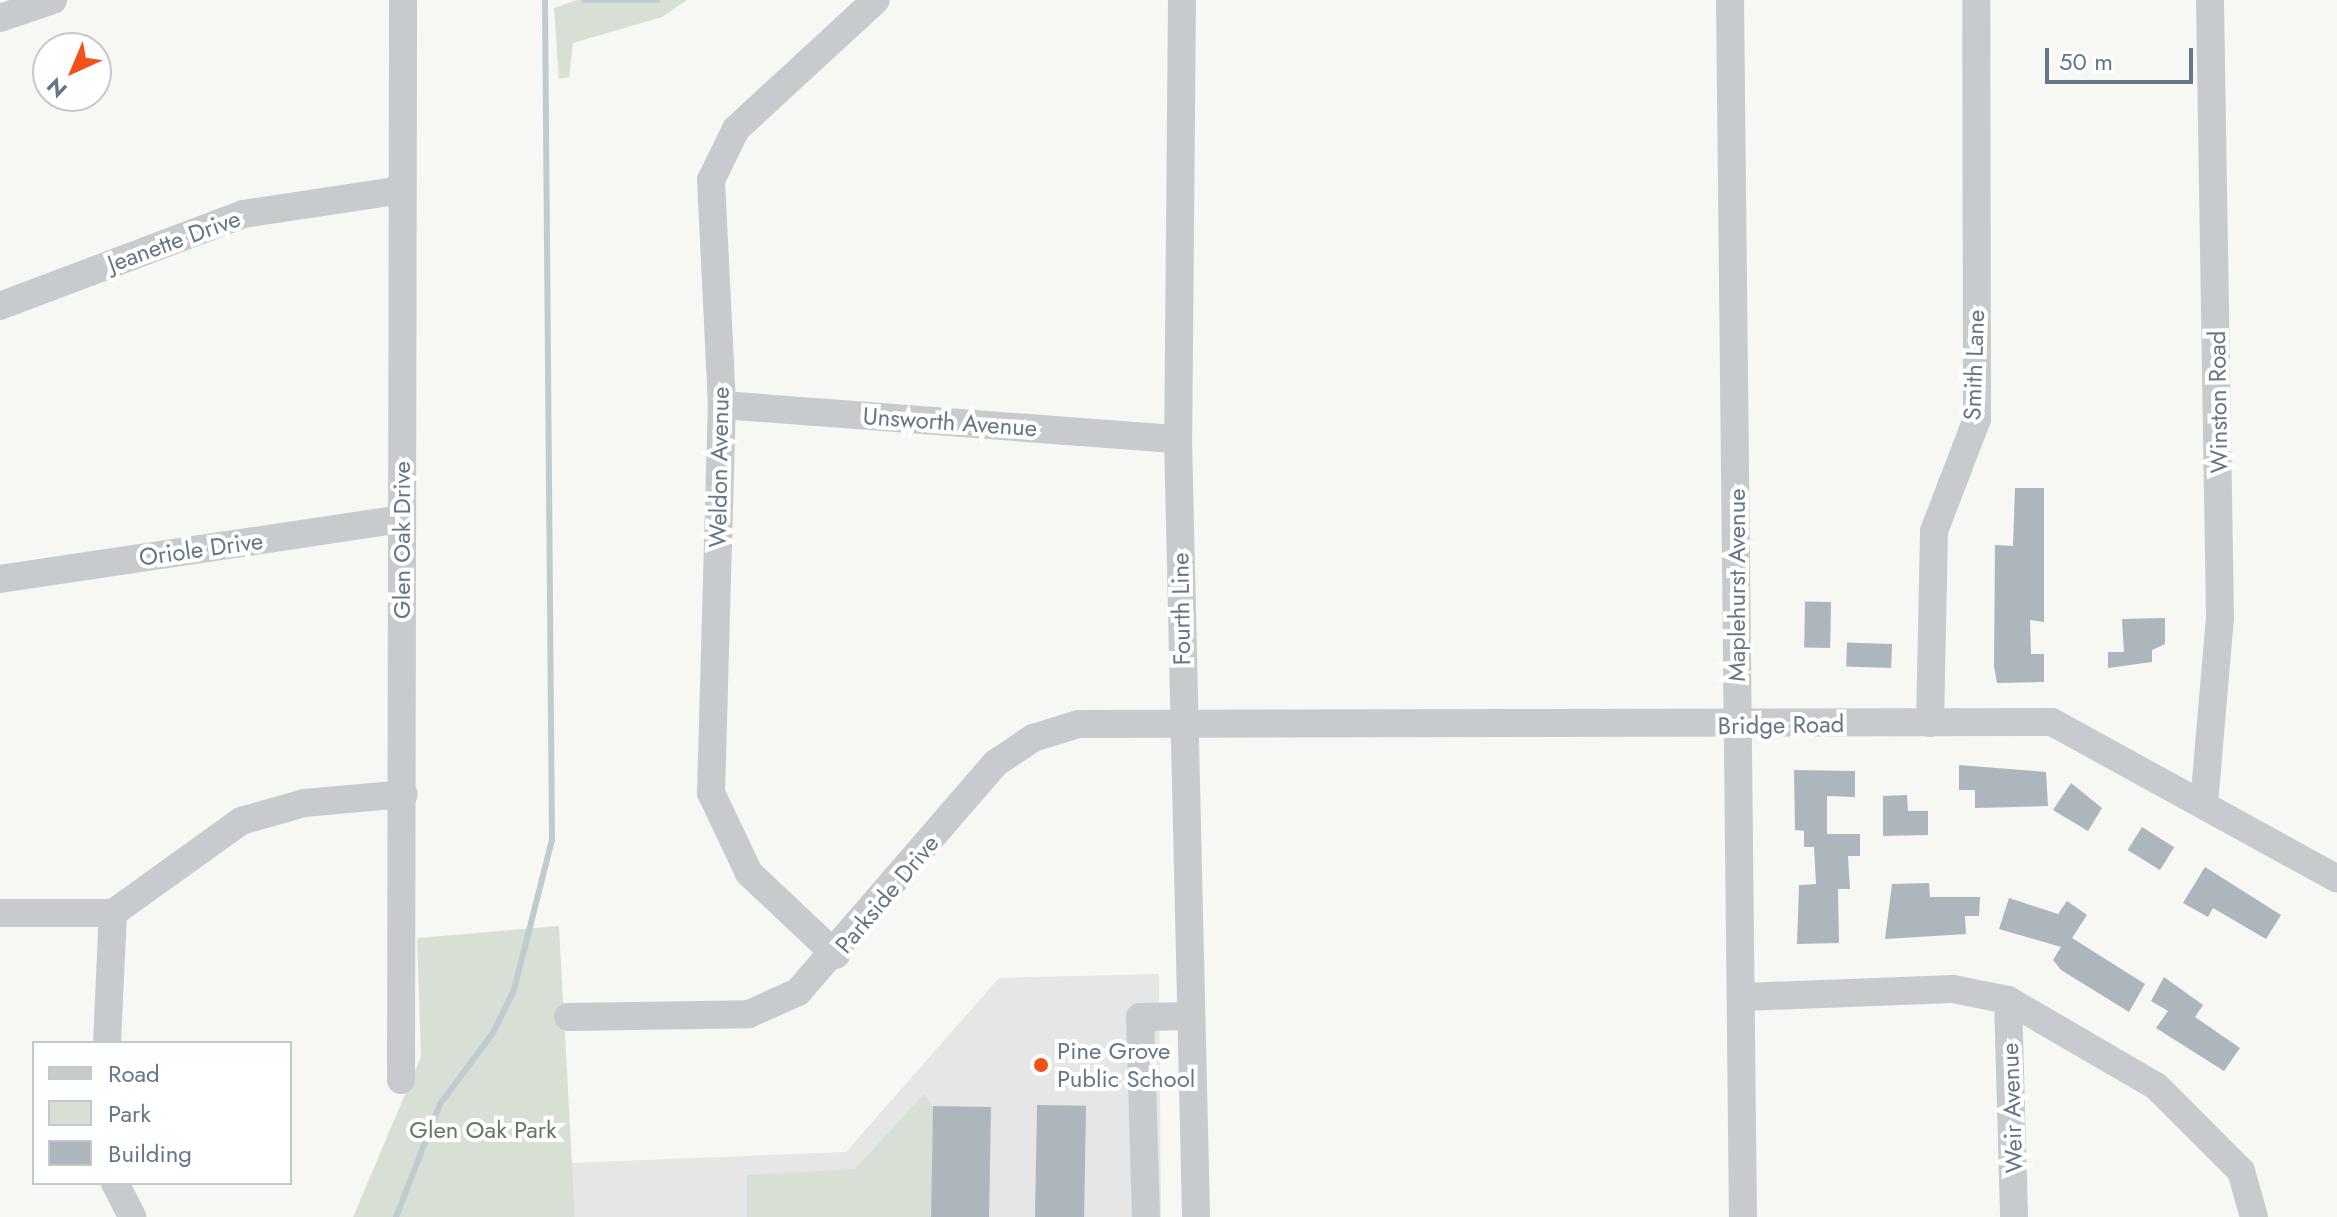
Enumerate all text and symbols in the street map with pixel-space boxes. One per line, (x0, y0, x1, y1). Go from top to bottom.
north arrow (32, 32, 112, 112)
scale bar (2049, 32, 2197, 82)
text: 50 m (2059, 44, 2113, 79)
text: N (39, 70, 74, 105)
street label: Jeanette Drive (104, 204, 244, 278)
street label: Smith Lane (1958, 309, 1990, 421)
street label: Winston Road (2202, 330, 2234, 474)
street label: Weldon Avenue (703, 386, 735, 548)
street label: Unsworth Avenue (862, 402, 1038, 442)
street label: Glen Oak Drive (388, 461, 416, 619)
street label: Maplehurst Avenue (1723, 488, 1751, 682)
street label: Oriole Drive (137, 526, 265, 572)
street label: Fourth Line (1166, 552, 1196, 666)
street label: Bridge Road (1717, 709, 1845, 741)
street label: Parkside Drive (829, 829, 945, 959)
place label: Pine Grove Public School (1057, 1037, 1195, 1093)
legend (32, 1041, 292, 1185)
street label: Weir Avenue (1995, 1042, 2029, 1174)
text: Road (108, 1056, 160, 1091)
marker: Pine Grove Public School (1032, 1056, 1050, 1074)
text: Park (108, 1096, 151, 1131)
park label: Glen Oak Park (409, 1116, 557, 1144)
text: Building (108, 1136, 192, 1171)

